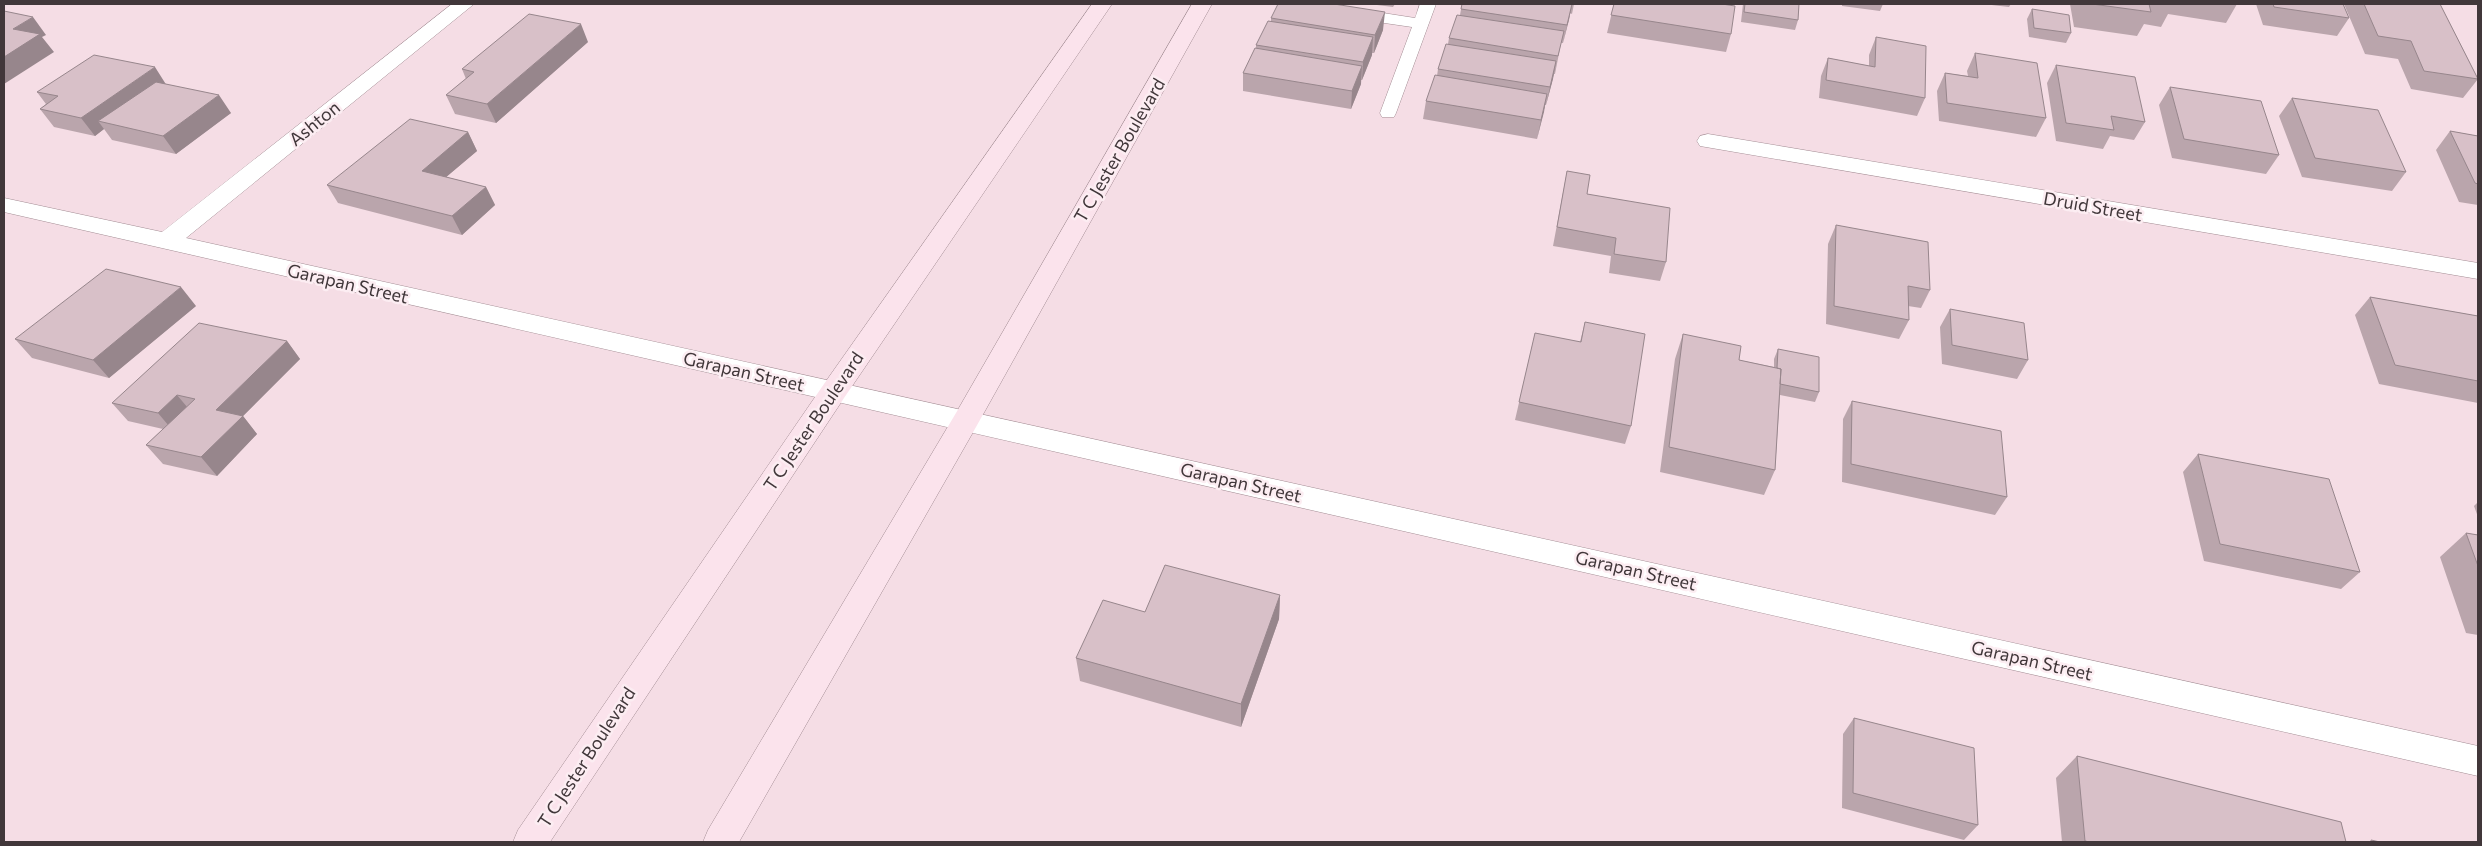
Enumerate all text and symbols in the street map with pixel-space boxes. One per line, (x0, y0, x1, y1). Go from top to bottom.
street label: T C Jester Boulevard (1069, 74, 1169, 226)
street label: Ashton (284, 96, 344, 150)
street label: Druid Street (2042, 186, 2144, 226)
street label: Garapan Street (285, 258, 411, 308)
street label: Garapan Street (681, 346, 807, 396)
street label: T C Jester Boulevard (758, 347, 868, 495)
street label: Garapan Street (1178, 457, 1304, 507)
street label: Garapan Street (1573, 545, 1699, 595)
street label: Garapan Street (1969, 635, 2095, 685)
street label: T C Jester Boulevard (532, 683, 640, 831)

